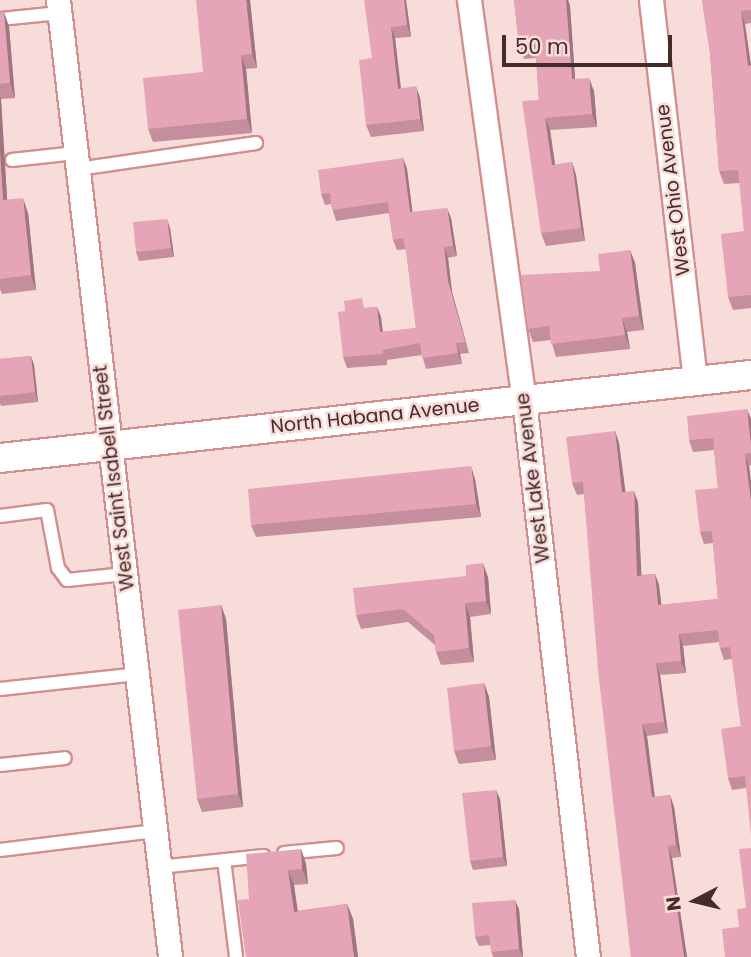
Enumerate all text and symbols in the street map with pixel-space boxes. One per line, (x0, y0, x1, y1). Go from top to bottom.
scale bar (506, 21, 676, 65)
text: 50 m (515, 32, 569, 61)
street label: West Ohio Avenue (651, 103, 695, 277)
street label: West Saint Isabell Street (89, 364, 139, 592)
street label: West Lake Avenue (511, 392, 555, 564)
street label: North Habana Avenue (269, 394, 481, 438)
north arrow (660, 866, 730, 936)
text: N (659, 895, 688, 912)

